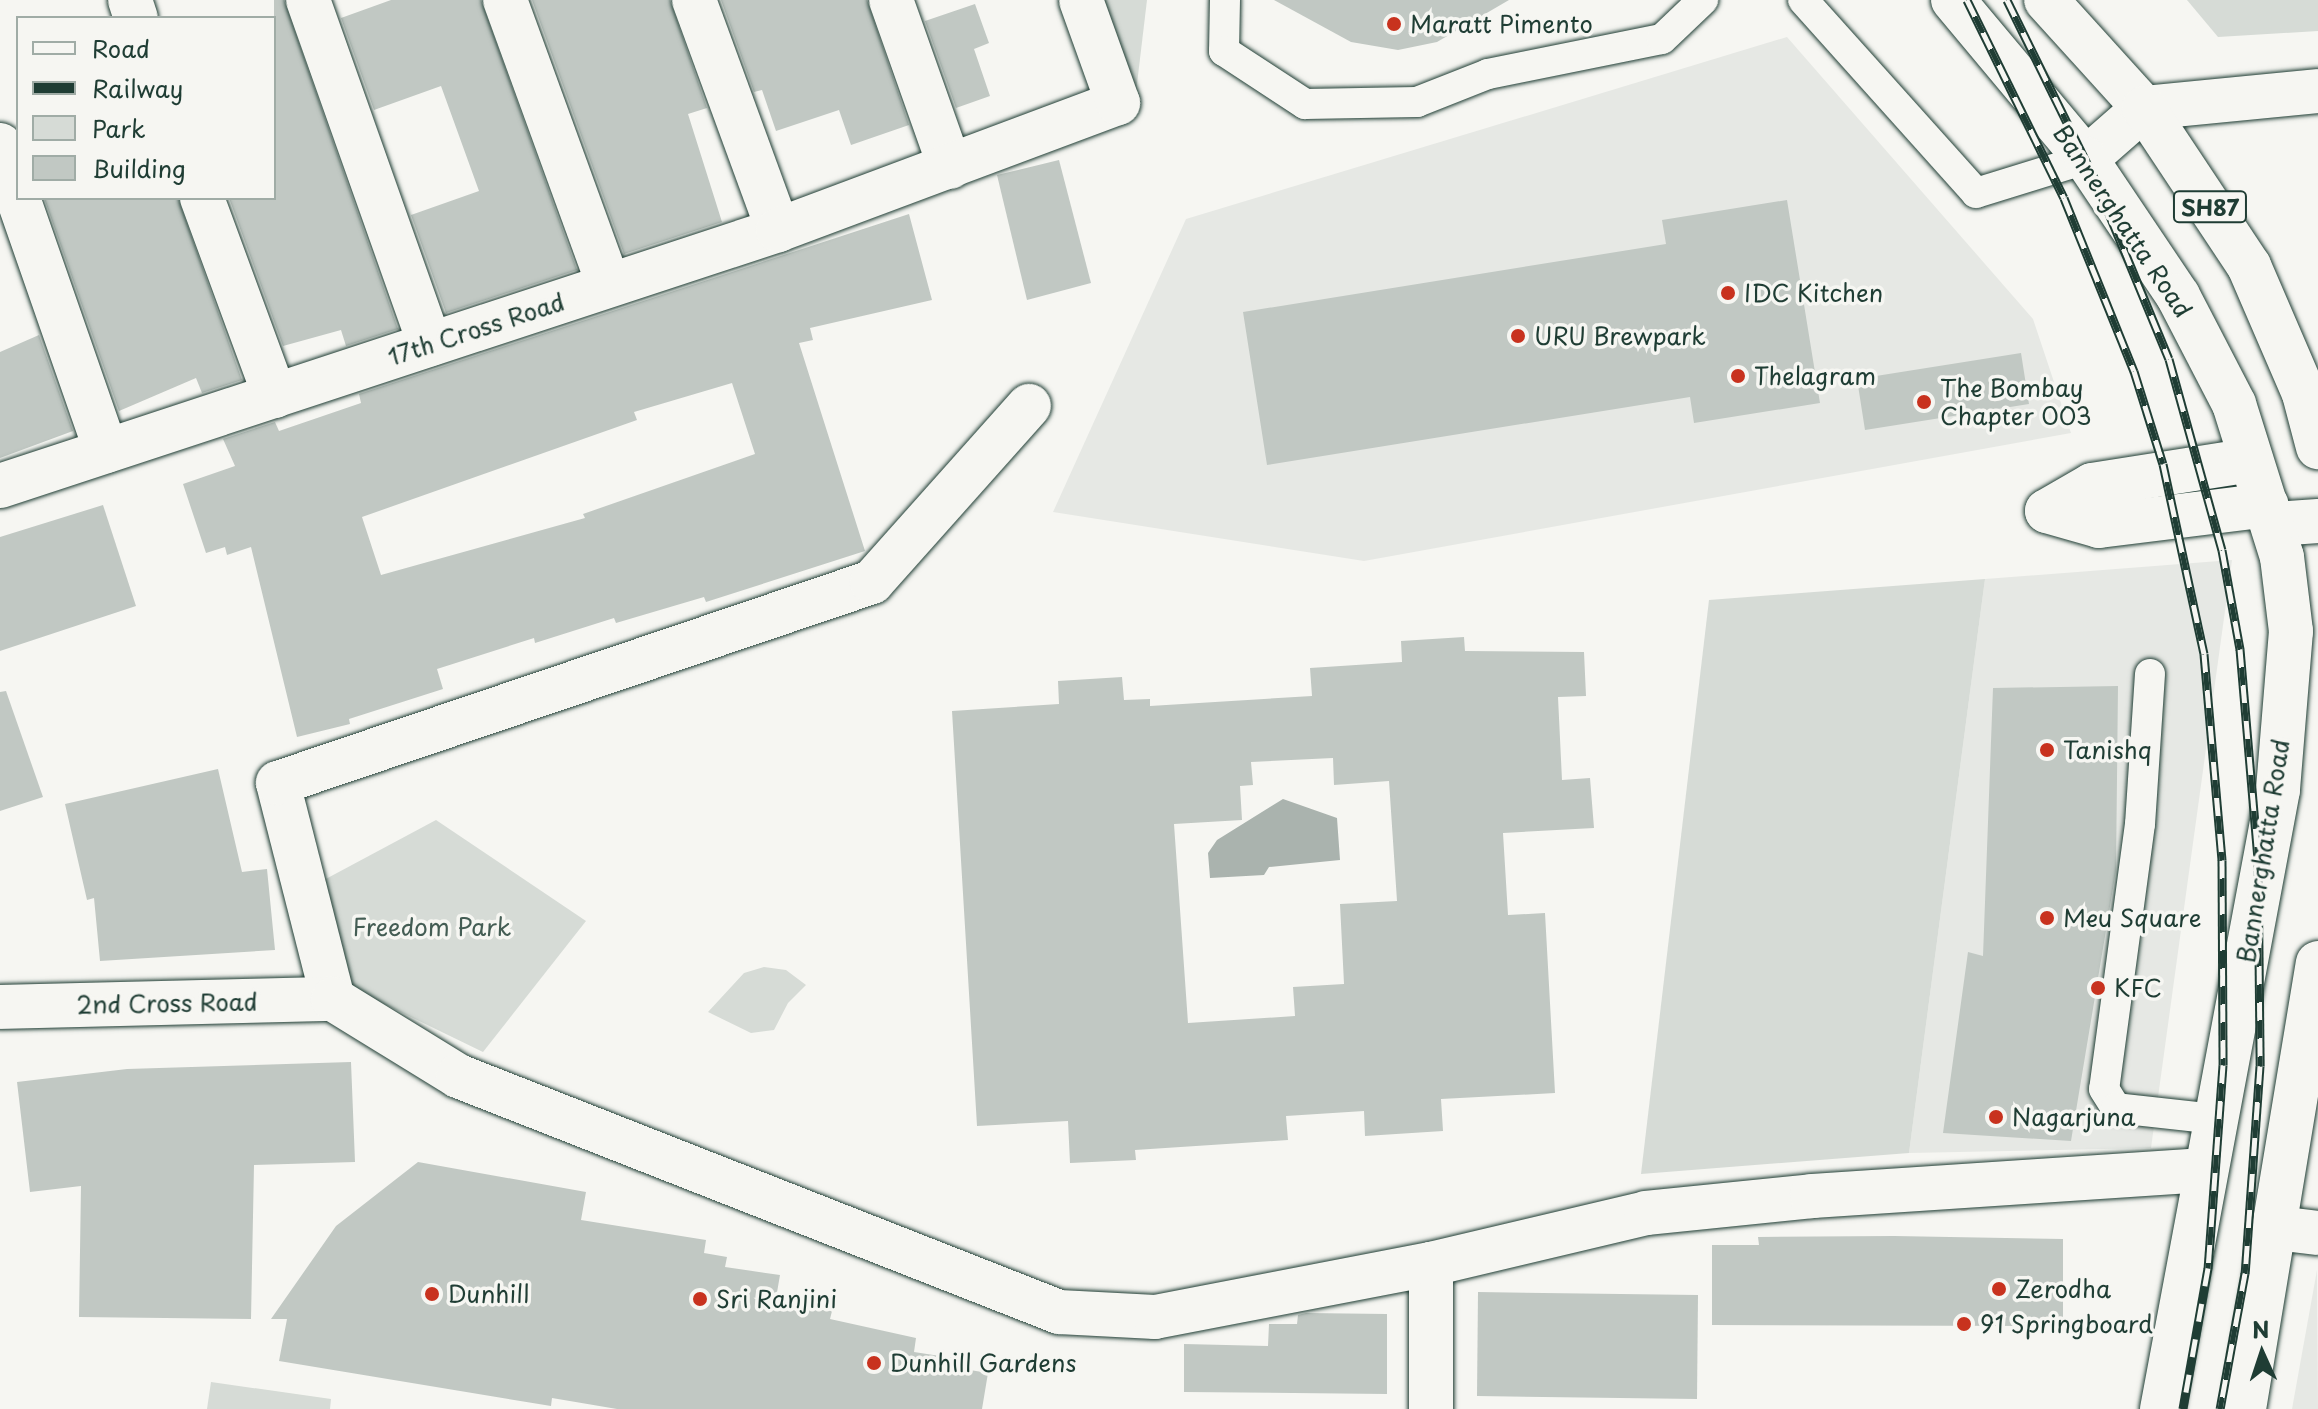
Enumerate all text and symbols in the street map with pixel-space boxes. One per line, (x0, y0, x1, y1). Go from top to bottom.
place label: Maratt Pimento (1410, 10, 1593, 38)
marker: Maratt Pimento (1385, 15, 1403, 33)
legend (16, 16, 276, 200)
text: Road (92, 30, 150, 66)
text: Railway (92, 70, 183, 106)
text: Park (92, 110, 146, 146)
street label: Bannerghatta Road (2048, 119, 2198, 323)
text: Building (92, 150, 186, 186)
road number: SH87 (2172, 189, 2248, 225)
place label: IDC Kitchen (1744, 279, 1882, 307)
marker: IDC Kitchen (1719, 284, 1737, 302)
street label: 17th Cross Road (384, 287, 568, 371)
place label: URU Brewpark (1534, 322, 1709, 350)
marker: URU Brewpark (1509, 327, 1527, 345)
place label: Thelagram (1754, 362, 1876, 390)
marker: Thelagram (1729, 367, 1747, 385)
place label: The Bombay Chapter 003 (1940, 374, 2094, 430)
marker: The Bombay Chapter 003 (1915, 393, 1933, 411)
place label: Tanishq (2063, 736, 2152, 764)
street label: Bannerghatta Road (2231, 736, 2295, 966)
marker: Tanishq (2038, 741, 2056, 759)
place label: Meu Square (2063, 904, 2201, 932)
marker: Meu Square (2038, 909, 2056, 927)
park label: Freedom Park (353, 913, 511, 941)
place label: KFC (2114, 974, 2162, 1002)
marker: KFC (2089, 979, 2107, 997)
street label: 2nd Cross Road (75, 987, 259, 1019)
place label: Nagarjuna (2012, 1103, 2135, 1131)
marker: Nagarjuna (1987, 1108, 2005, 1126)
place label: Zerodha (2015, 1275, 2111, 1303)
place label: Dunhill (448, 1280, 530, 1308)
marker: Zerodha (1990, 1280, 2008, 1298)
marker: Dunhill (423, 1285, 441, 1303)
place label: Sri Ranjini (716, 1285, 838, 1313)
marker: Sri Ranjini (691, 1290, 709, 1308)
place label: 91 Springboard (1980, 1310, 2155, 1338)
text: N (2251, 1312, 2270, 1345)
north arrow (2222, 1313, 2302, 1393)
marker: 91 Springboard (1955, 1315, 1973, 1333)
place label: Dunhill Gardens (890, 1349, 1075, 1377)
marker: Dunhill Gardens (865, 1354, 883, 1372)

